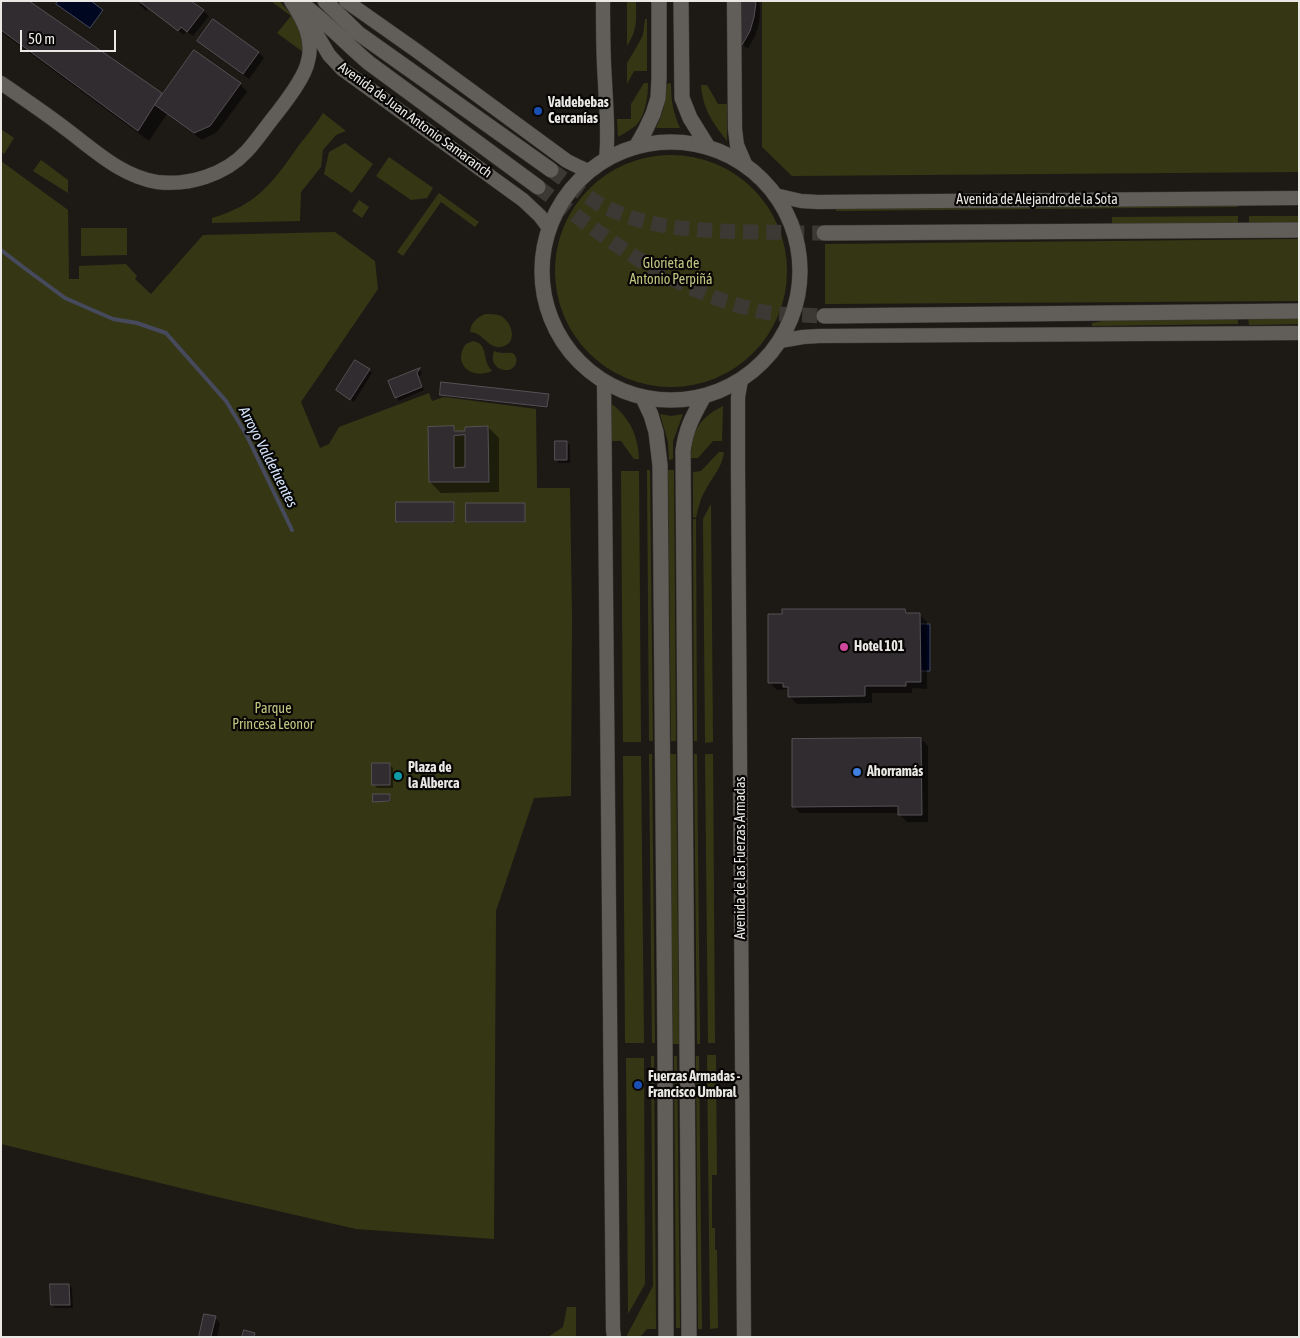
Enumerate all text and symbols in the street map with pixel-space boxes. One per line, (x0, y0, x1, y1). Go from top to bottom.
scale bar (22, 20, 119, 52)
text: 50 m (28, 30, 55, 47)
street label: Avenida de Juan Antonio Samaranch (335, 59, 495, 181)
place label: Valdebebas Cercanías (548, 95, 609, 128)
marker: Valdebebas Cercanías (532, 105, 544, 117)
street label: Avenida de Alejandro de la Sota (956, 192, 1118, 208)
park label: Glorieta de Antonio Perpiñá (630, 256, 712, 288)
water label: Arroyo Valdefuentes (235, 403, 301, 511)
place label: Hotel 101 (854, 639, 904, 655)
marker: Hotel 101 (838, 641, 850, 653)
park label: Parque Princesa Leonor (232, 701, 314, 734)
place label: Plaza de la Alberca (408, 760, 460, 792)
place label: Ahorramás (867, 764, 923, 780)
marker: Ahorramás (851, 766, 863, 778)
marker: Plaza de la Alberca (392, 770, 404, 782)
street label: Avenida de las Fuerzas Armadas (733, 777, 749, 939)
place label: Fuerzas Armadas - Francisco Umbral (648, 1069, 740, 1102)
marker: Fuerzas Armadas - Francisco Umbral (632, 1079, 644, 1091)

